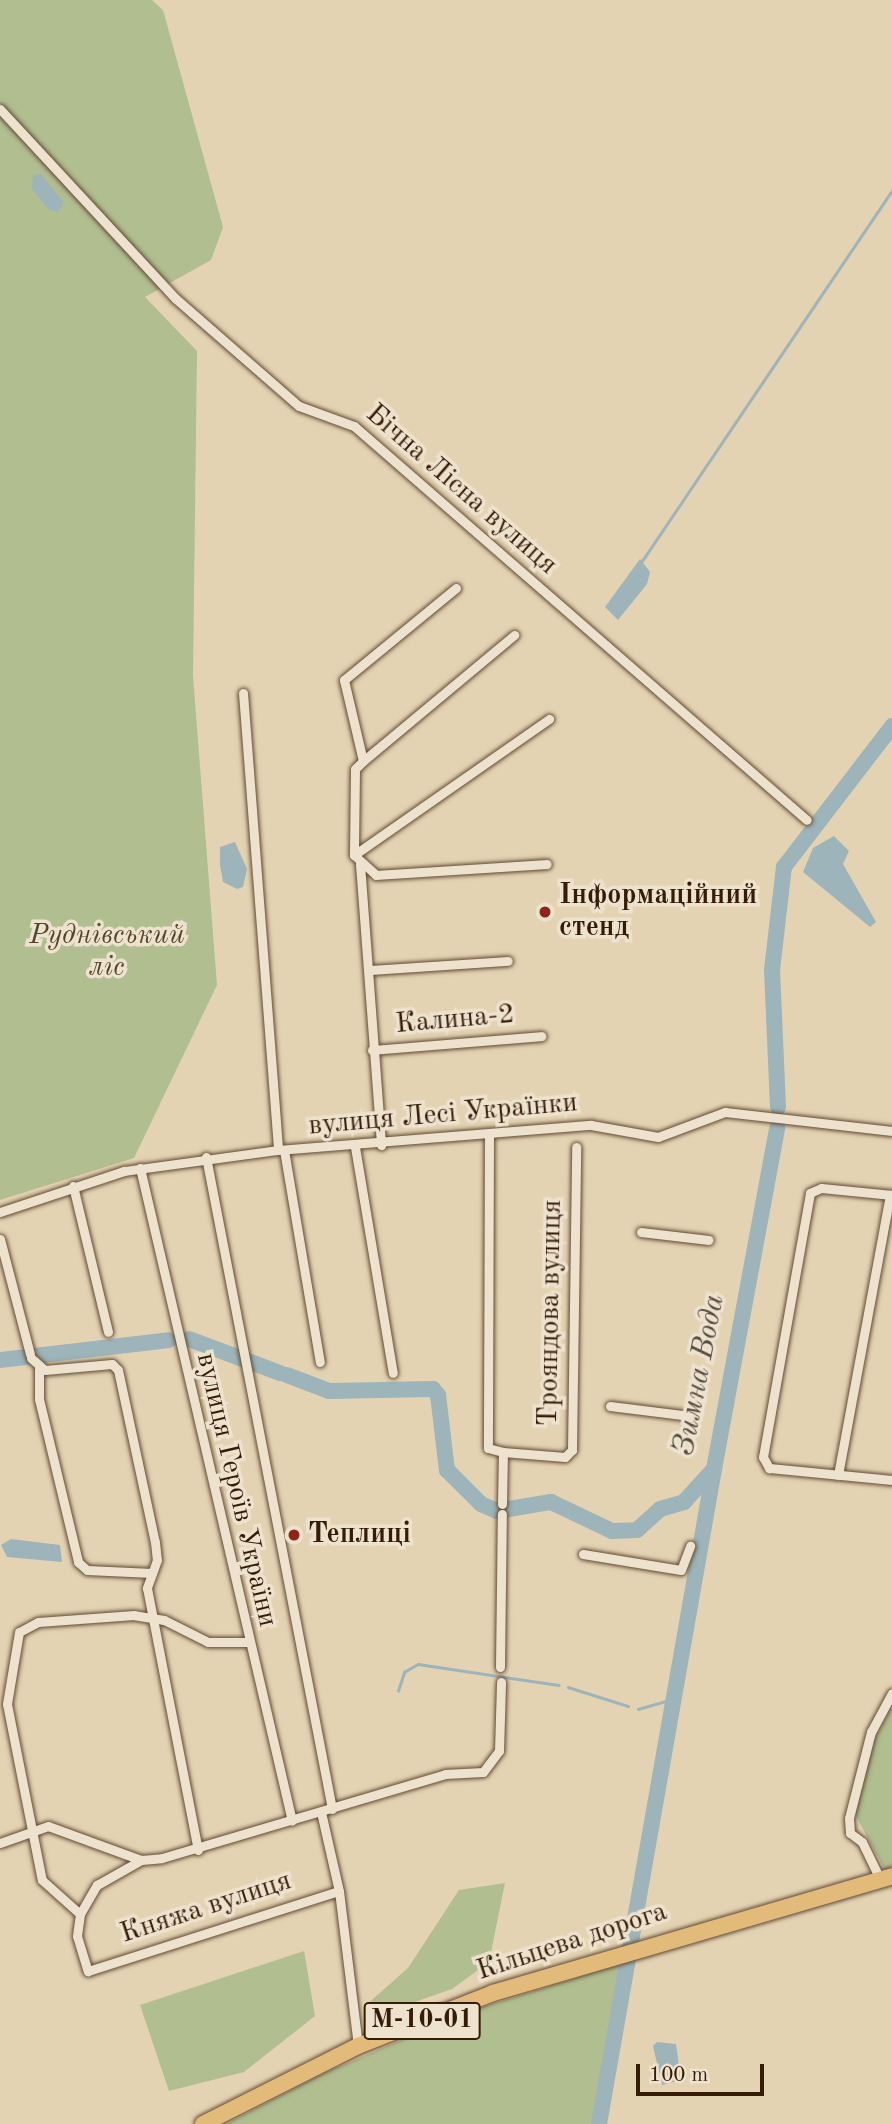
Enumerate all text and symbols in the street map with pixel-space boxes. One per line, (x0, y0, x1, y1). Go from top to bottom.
street label: Бічна Лісна вулиця (358, 398, 564, 582)
place label: Інформаційний стенд (559, 879, 757, 945)
marker: Інформаційний стенд (537, 904, 553, 920)
park label: Руднівський ліс (29, 919, 185, 985)
street label: Калина-2 (394, 998, 516, 1042)
street label: вулиця Лесі Українки (307, 1087, 579, 1143)
street label: Трояндова вулиця (532, 1199, 570, 1427)
water label: Зимна Вода (667, 1291, 733, 1459)
street label: вулиця Героїв України (188, 1350, 284, 1630)
place label: Теплиці (308, 1518, 411, 1552)
marker: Теплиці (286, 1527, 302, 1543)
street label: Княжа вулиця (116, 1865, 296, 1951)
street label: Кільцева дорога (473, 1895, 671, 1989)
road number: М-10-01 (362, 1998, 481, 2044)
scale bar (640, 2050, 768, 2094)
text: 100 m (649, 2065, 708, 2086)

